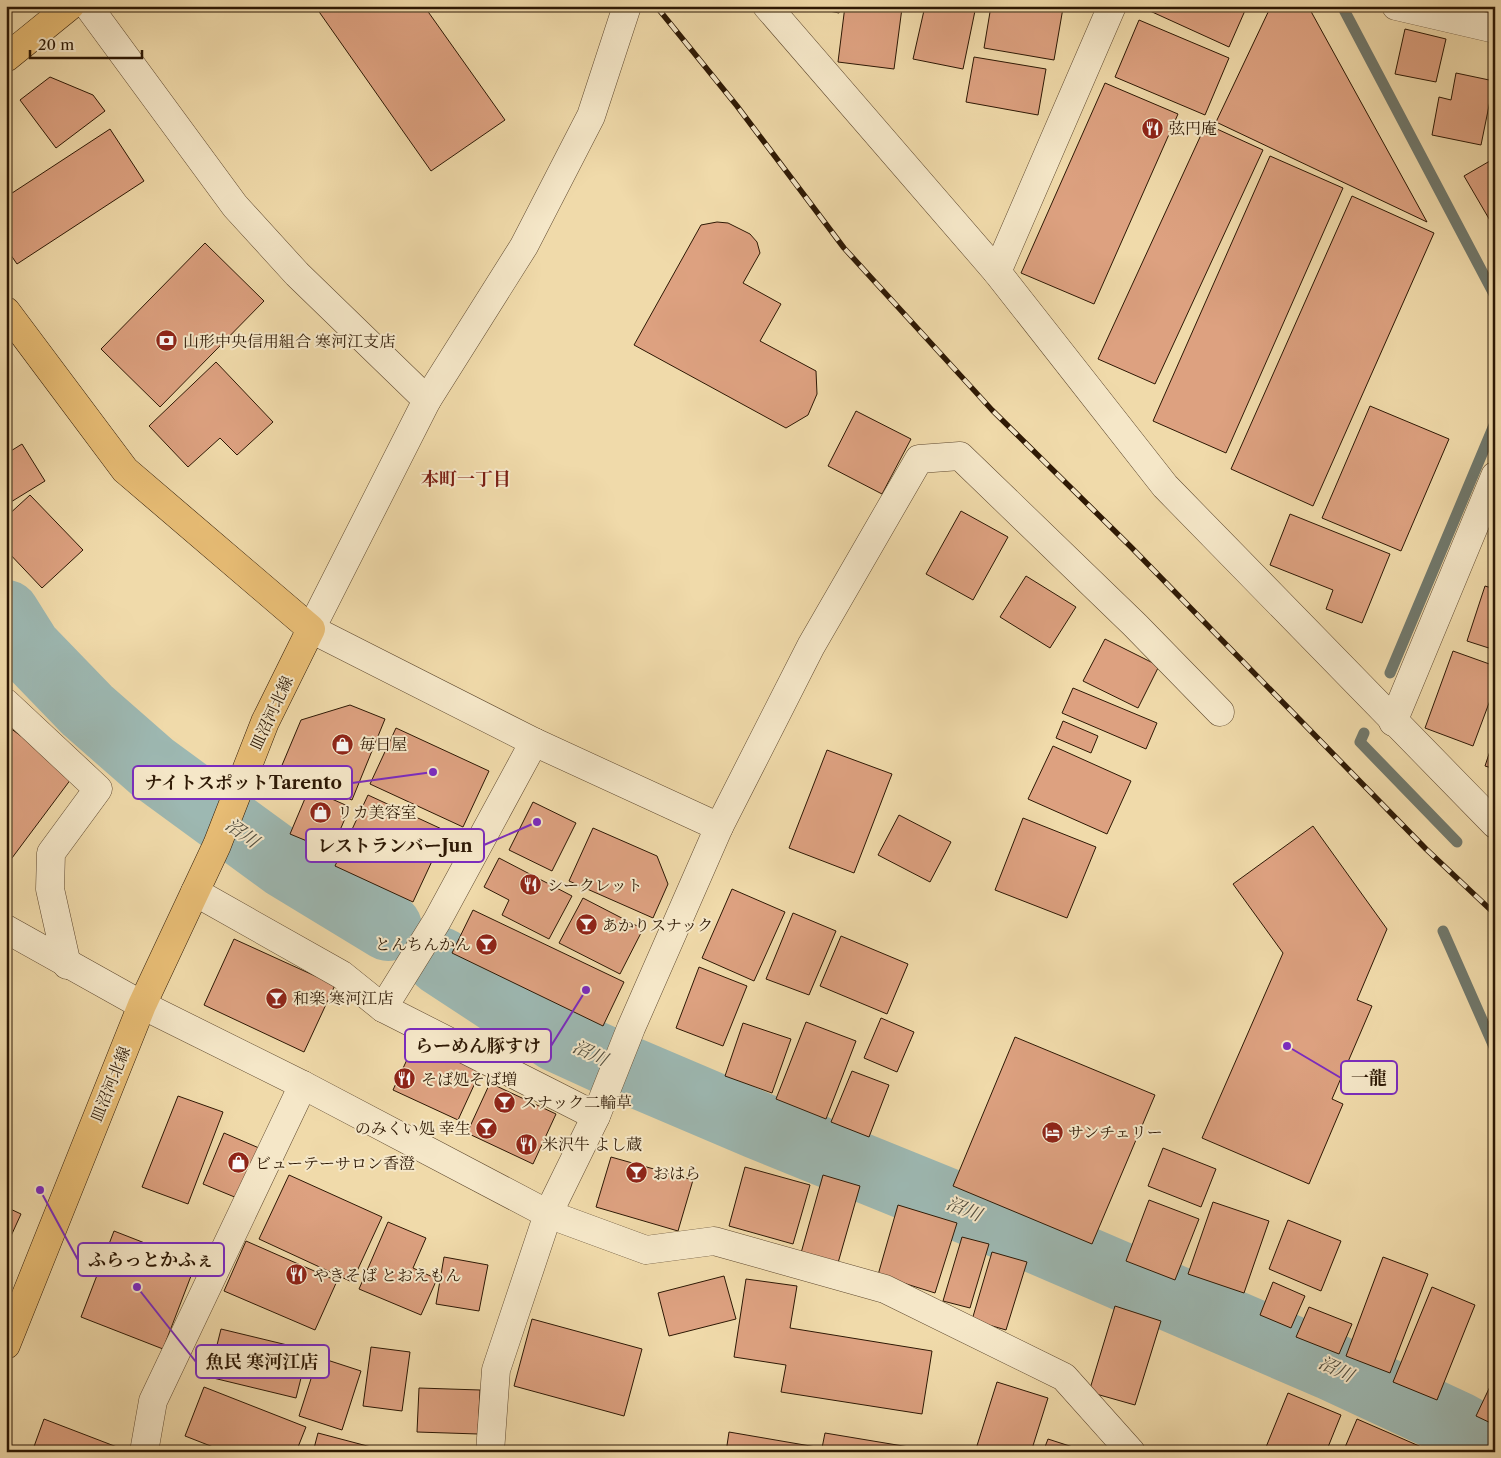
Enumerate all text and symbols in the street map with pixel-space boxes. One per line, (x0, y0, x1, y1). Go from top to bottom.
scale bar (30, 28, 142, 60)
text: 20 m (38, 35, 74, 54)
restaurant icon: 弦円庵 (1141, 116, 1165, 140)
place label: 弦円庵 (1169, 118, 1217, 138)
bank icon: 山形中央信用組合 寒河江支店 (155, 329, 179, 353)
place label: 山形中央信用組合 寒河江支店 (183, 331, 395, 351)
district label: 本町一丁目 (421, 468, 511, 490)
street label: 皿沼河北線 (245, 673, 297, 753)
shop icon: 毎日屋 (331, 732, 355, 756)
place label: 毎日屋 (359, 734, 407, 754)
callout: ナイトスポットTarento (133, 766, 352, 799)
text: ナイトスポットTarento (144, 772, 342, 794)
shop icon: リカ美容室 (309, 800, 333, 824)
place label: リカ美容室 (337, 802, 417, 822)
water label: 沼川 (221, 814, 265, 854)
callout: レストランバーJun (306, 829, 484, 862)
text: レストランバーJun (317, 835, 473, 857)
restaurant icon: シークレット (519, 873, 543, 897)
place label: シークレット (547, 875, 643, 895)
bar icon: あかりスナック (574, 913, 598, 937)
place label: あかりスナック (602, 915, 713, 935)
bar icon: とんちんかん (475, 932, 499, 956)
place label: とんちんかん (375, 934, 471, 954)
bar icon: 和楽 寒河江店 (265, 986, 289, 1010)
place label: 和楽 寒河江店 (293, 988, 393, 1008)
callout: らーめん豚すけ (405, 1029, 551, 1062)
text: らーめん豚すけ (415, 1035, 541, 1057)
water label: 沼川 (569, 1035, 613, 1071)
street label: 皿沼河北線 (86, 1043, 134, 1125)
callout: 一龍 (1341, 1061, 1397, 1094)
restaurant icon: そば処そば増 (393, 1067, 417, 1091)
text: 一龍 (1351, 1067, 1387, 1089)
place label: そば処そば増 (421, 1069, 517, 1089)
bar icon: スナック二輪草 (493, 1090, 517, 1114)
place label: スナック二輪草 (521, 1092, 632, 1112)
bar icon: のみくい処 幸生 (475, 1116, 499, 1140)
place label: のみくい処 幸生 (355, 1118, 471, 1138)
hotel icon: サンチェリー (1040, 1120, 1064, 1144)
place label: サンチェリー (1068, 1122, 1163, 1142)
restaurant icon: 米沢牛 よし蔵 (514, 1132, 538, 1156)
place label: 米沢牛 よし蔵 (542, 1134, 642, 1154)
shop icon: ビューテーサロン香澄 (227, 1151, 251, 1175)
place label: ビューテーサロン香澄 (255, 1153, 415, 1173)
bar icon: おはら (625, 1161, 649, 1185)
place label: おはら (653, 1163, 701, 1183)
water label: 沼川 (943, 1192, 987, 1227)
callout: ふらっとかふぇ (78, 1243, 224, 1276)
text: ふらっとかふぇ (88, 1249, 214, 1271)
restaurant icon: やきそば とおえもん (285, 1263, 309, 1287)
place label: やきそば とおえもん (313, 1265, 461, 1285)
callout: 魚民 寒河江店 (196, 1345, 329, 1378)
text: 魚民 寒河江店 (206, 1351, 318, 1373)
water label: 沼川 (1315, 1351, 1359, 1387)

